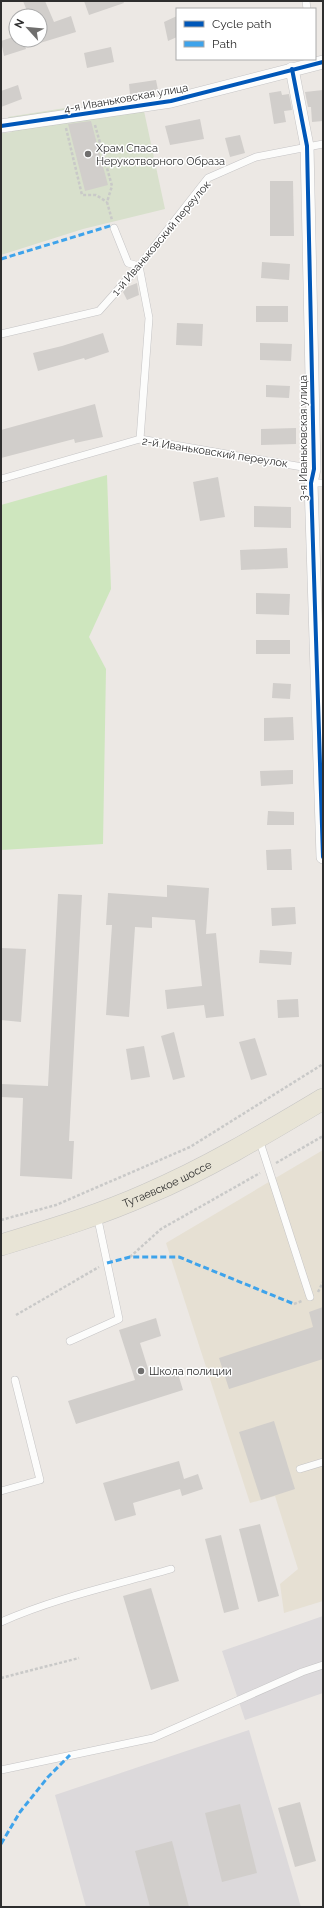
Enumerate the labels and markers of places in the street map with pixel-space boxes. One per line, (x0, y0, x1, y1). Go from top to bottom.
place label: Храм Спаса Нерукотворного Образа (96, 142, 225, 168)
marker: Храм Спаса Нерукотворного Образа (83, 149, 93, 159)
place label: Школа полиции (149, 1365, 232, 1378)
marker: Школа полиции (136, 1366, 146, 1376)

